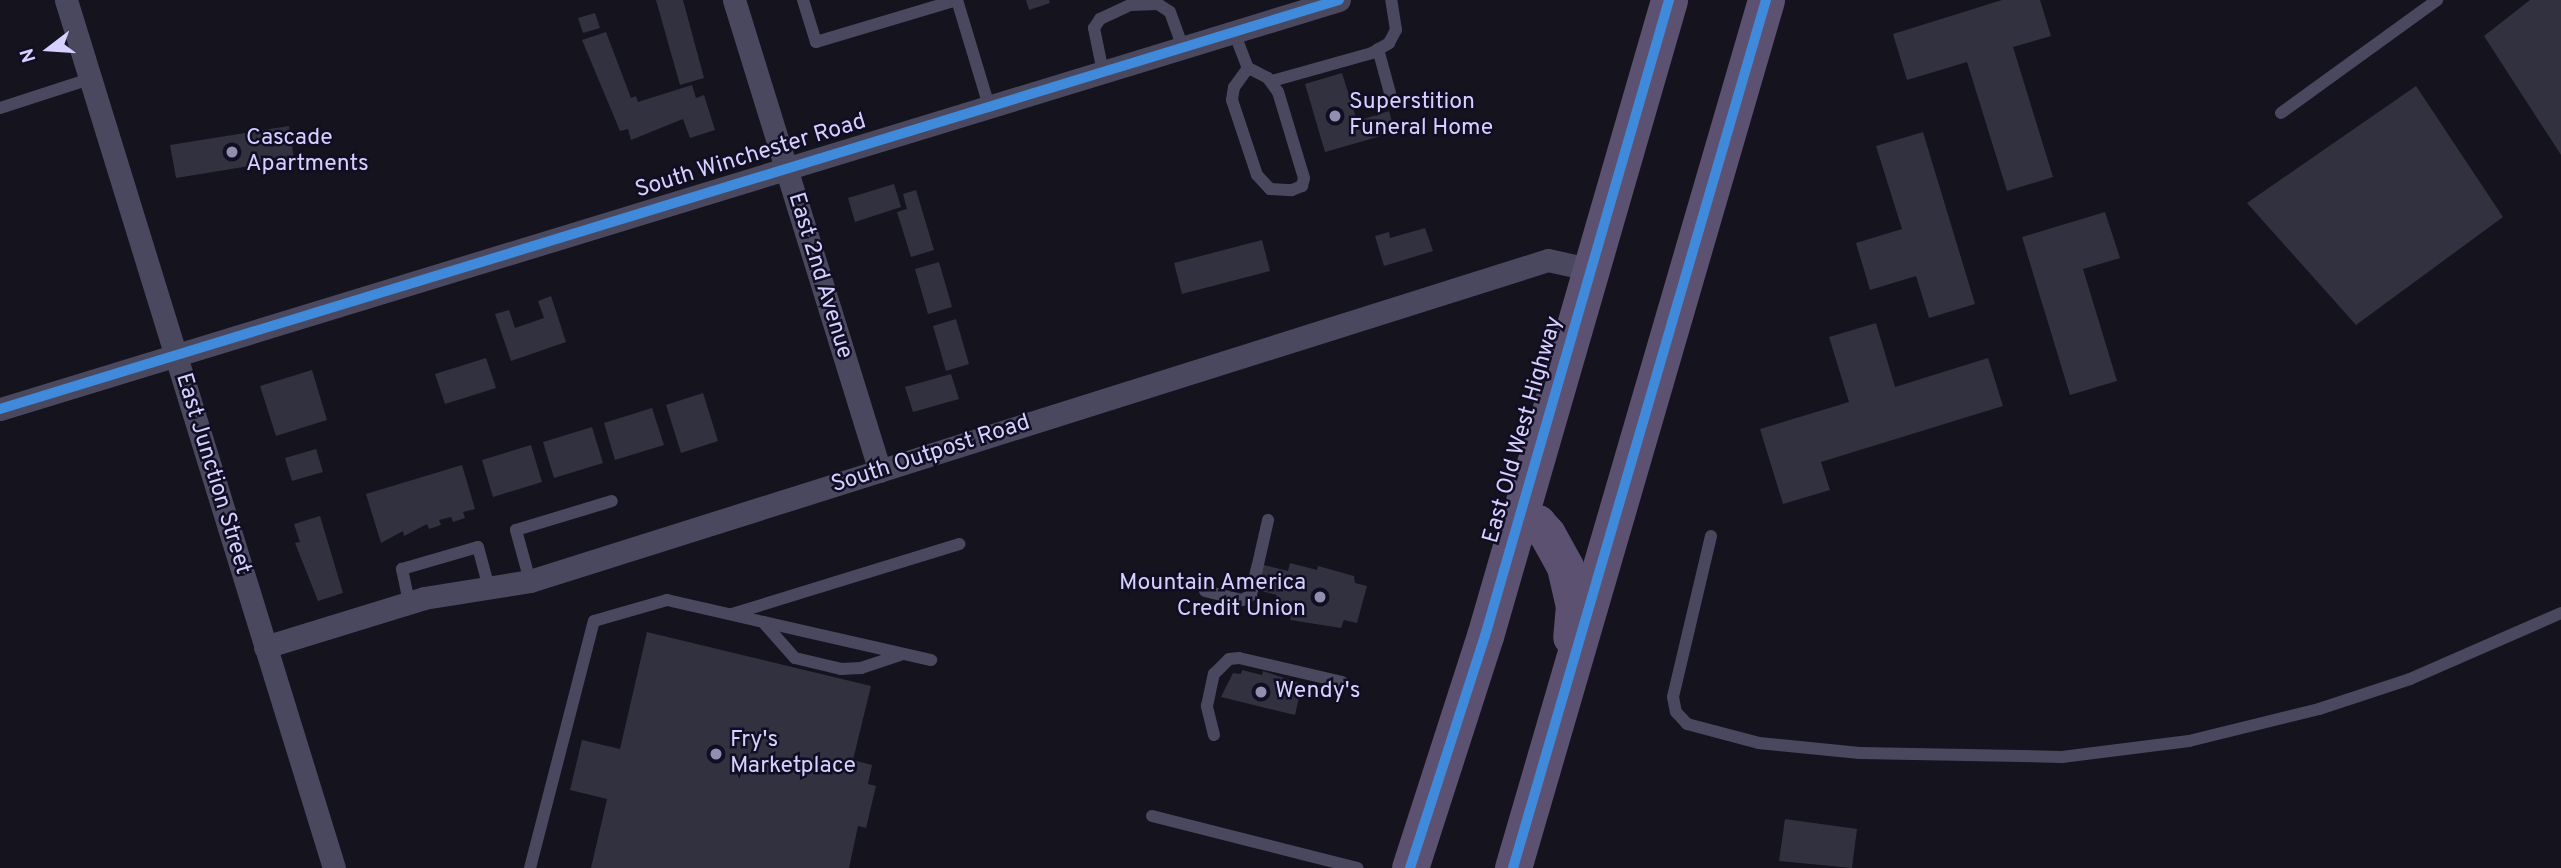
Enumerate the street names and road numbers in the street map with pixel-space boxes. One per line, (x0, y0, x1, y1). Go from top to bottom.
street label: South Winchester Road (632, 109, 870, 205)
street label: East 2nd Avenue (781, 189, 857, 363)
street label: East Old West Highway (1478, 313, 1570, 547)
street label: East Junction Street (168, 370, 256, 578)
street label: South Outpost Road (828, 410, 1034, 500)

